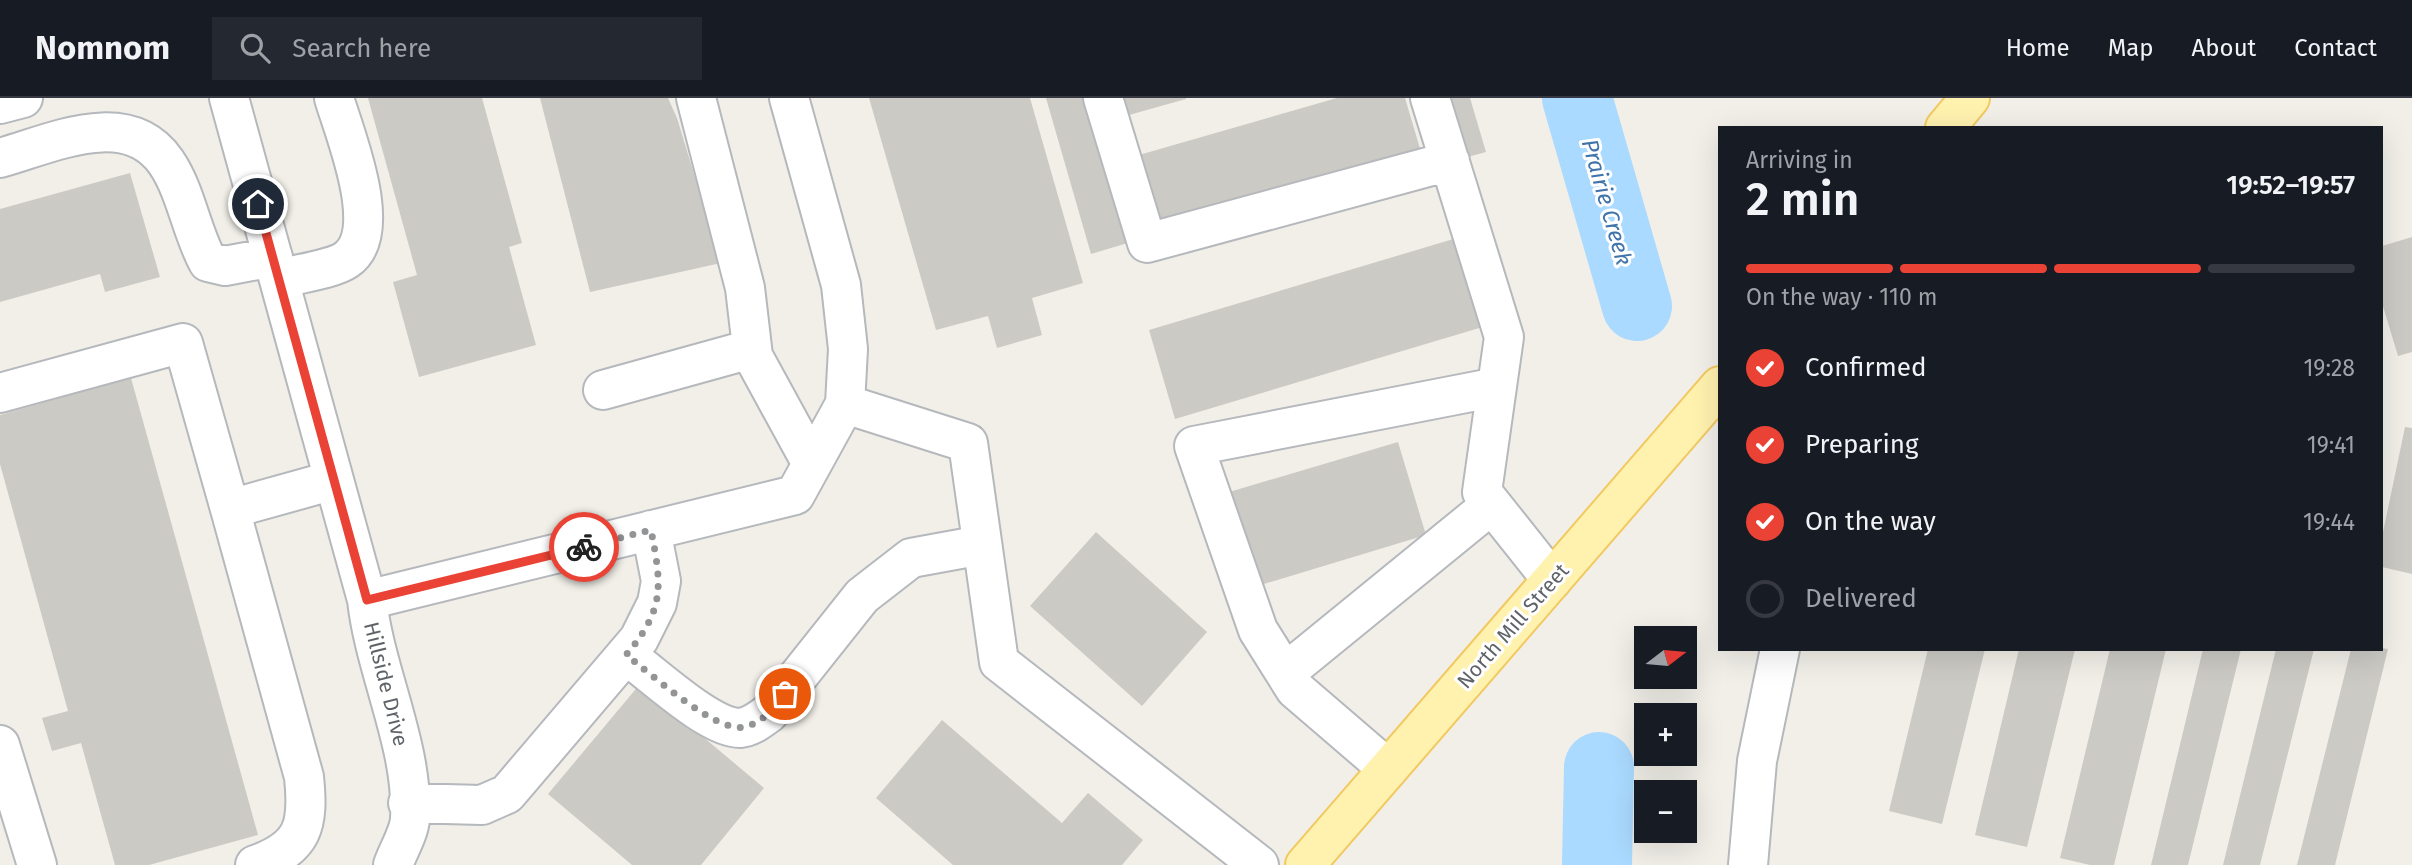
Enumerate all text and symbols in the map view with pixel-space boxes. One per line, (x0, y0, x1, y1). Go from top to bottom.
search box (212, 17, 702, 80)
text: Nomnom (35, 28, 170, 68)
icon: search (236, 29, 274, 67)
text: Search here (292, 33, 431, 64)
text: Home (2006, 34, 2070, 62)
text: Map (2108, 34, 2154, 62)
text: About (2192, 34, 2256, 62)
text: Contact (2294, 34, 2377, 62)
water label: Prairie Creek (1576, 136, 1638, 268)
text: Arriving in (1746, 146, 1853, 174)
text: 19:52–19:57 (2226, 170, 2355, 201)
text: 2 min (1746, 172, 1859, 227)
pin (228, 174, 288, 234)
icon: home (239, 185, 277, 223)
text: On the way · 110 m (1746, 283, 1938, 311)
icon: check (1746, 349, 1784, 387)
text: Confirmed (1805, 352, 1926, 383)
text: 19:28 (2303, 354, 2355, 382)
icon: check (1746, 426, 1784, 464)
text: Preparing (1805, 429, 1918, 460)
text: 19:41 (2307, 431, 2355, 459)
icon: check (1746, 503, 1784, 541)
text: On the way (1805, 506, 1936, 537)
text: 19:44 (2303, 508, 2355, 536)
courier (549, 512, 619, 582)
icon: bike (565, 528, 603, 566)
street label: North Mill Street (1452, 558, 1575, 694)
text: Delivered (1805, 583, 1917, 614)
street label: Hillside Drive (358, 619, 414, 749)
north arrow (1634, 626, 1698, 690)
map controls (1634, 626, 1697, 843)
pin (755, 664, 815, 724)
icon: bag (766, 675, 804, 713)
button: + (1634, 703, 1697, 766)
button: − (1634, 780, 1697, 843)

